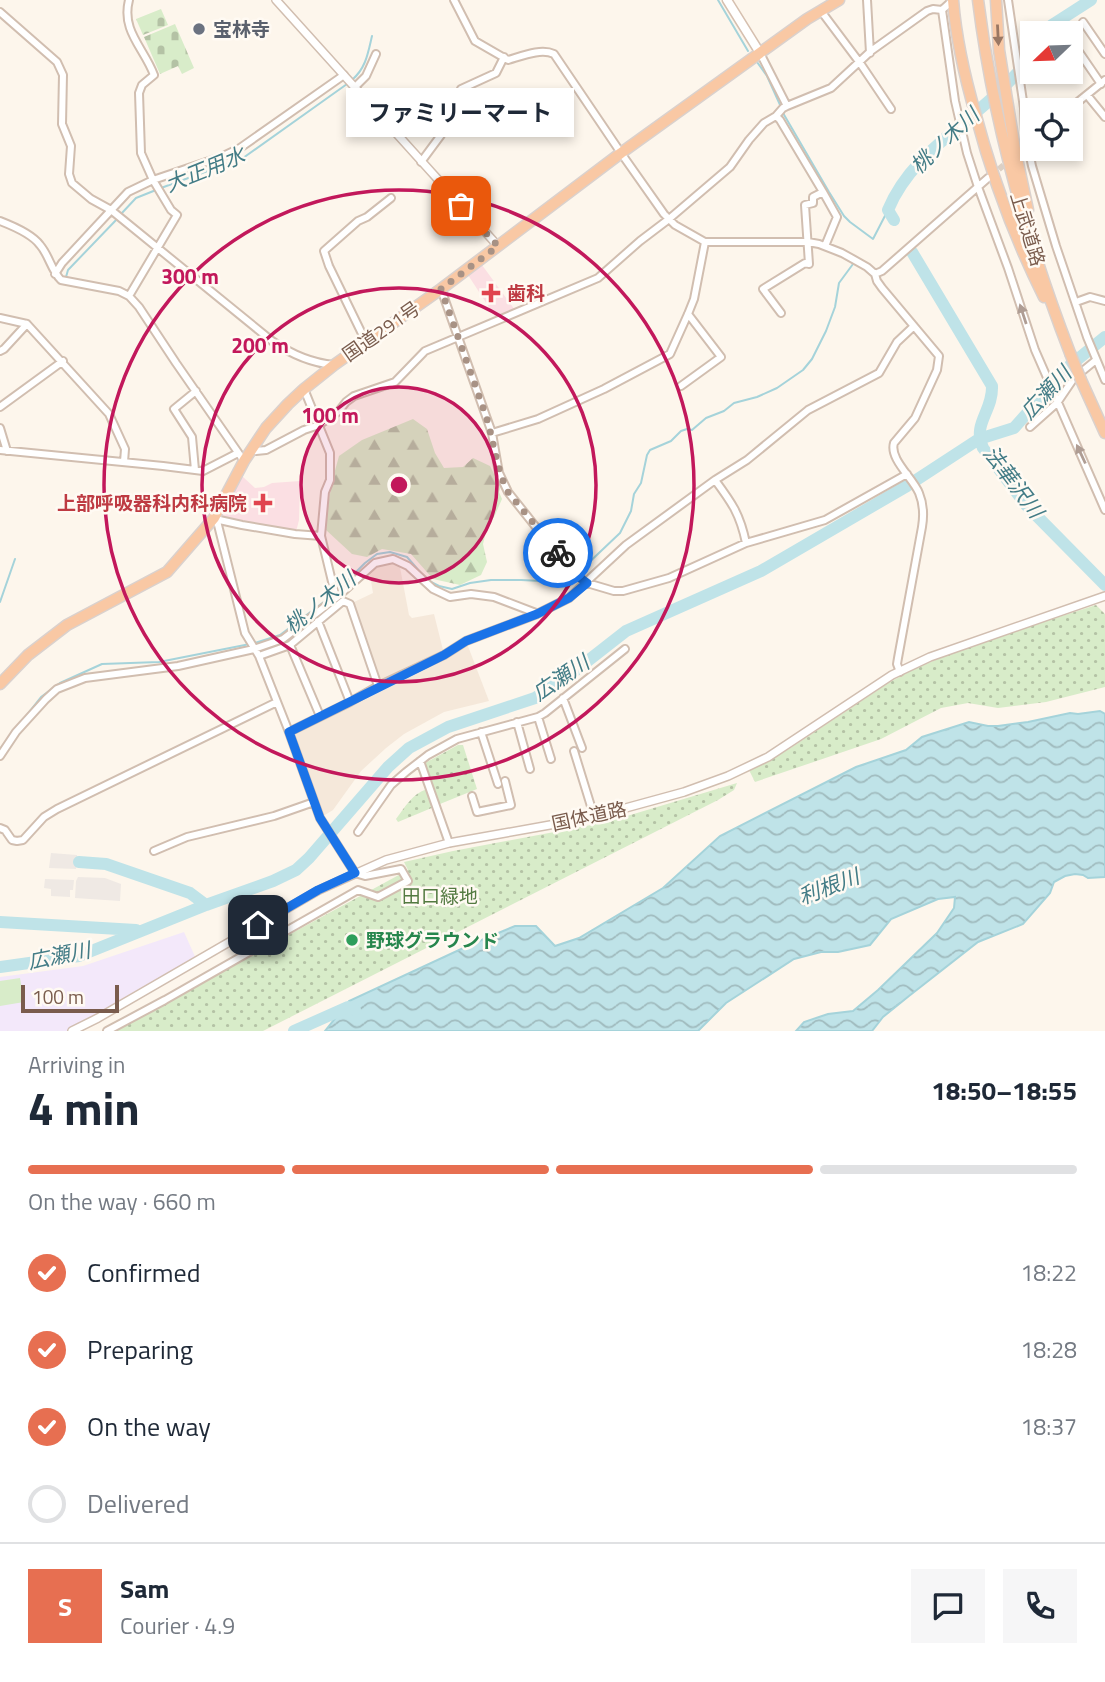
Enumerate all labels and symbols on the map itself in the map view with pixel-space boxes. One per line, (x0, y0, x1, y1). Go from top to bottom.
place label: 宝林寺 (213, 14, 270, 43)
marker: 宝林寺 (191, 21, 207, 37)
north arrow (1020, 21, 1083, 84)
one-way arrow (993, 24, 1004, 46)
callout: ファミリーマート (347, 87, 575, 136)
water label: 桃ノ木川 (903, 99, 987, 181)
water label: 大正用水 (160, 138, 251, 200)
pin (431, 176, 491, 236)
street label: 上武道路 (1003, 188, 1053, 269)
text: 300 m (161, 260, 219, 292)
place label: 歯科 (507, 278, 545, 307)
marker: 歯科 (481, 283, 501, 303)
street label: 国道291号 (336, 293, 425, 368)
one-way arrow (1017, 303, 1028, 324)
text: 200 m (231, 329, 289, 361)
water label: 広瀬川 (1012, 357, 1080, 426)
text: 100 m (301, 399, 359, 431)
water label: 法華沢川 (976, 438, 1053, 526)
one-way arrow (1075, 444, 1086, 465)
centre of rings (387, 473, 411, 497)
place label: 上部呼吸器科内科病院 (57, 488, 247, 517)
marker: 上部呼吸器科内科病院 (253, 493, 273, 513)
courier (523, 518, 593, 588)
water label: 桃ノ木川 (277, 562, 364, 641)
water label: 広瀬川 (525, 645, 597, 708)
street label: 国体道路 (549, 793, 629, 838)
water label: 利根川 (793, 859, 866, 912)
park label: 田口緑地 (402, 881, 478, 910)
pin (228, 895, 288, 955)
place label: 野球グラウンド (366, 925, 499, 954)
marker: 野球グラウンド (344, 932, 360, 948)
water label: 広瀬川 (25, 933, 95, 977)
scale bar (21, 982, 119, 1014)

